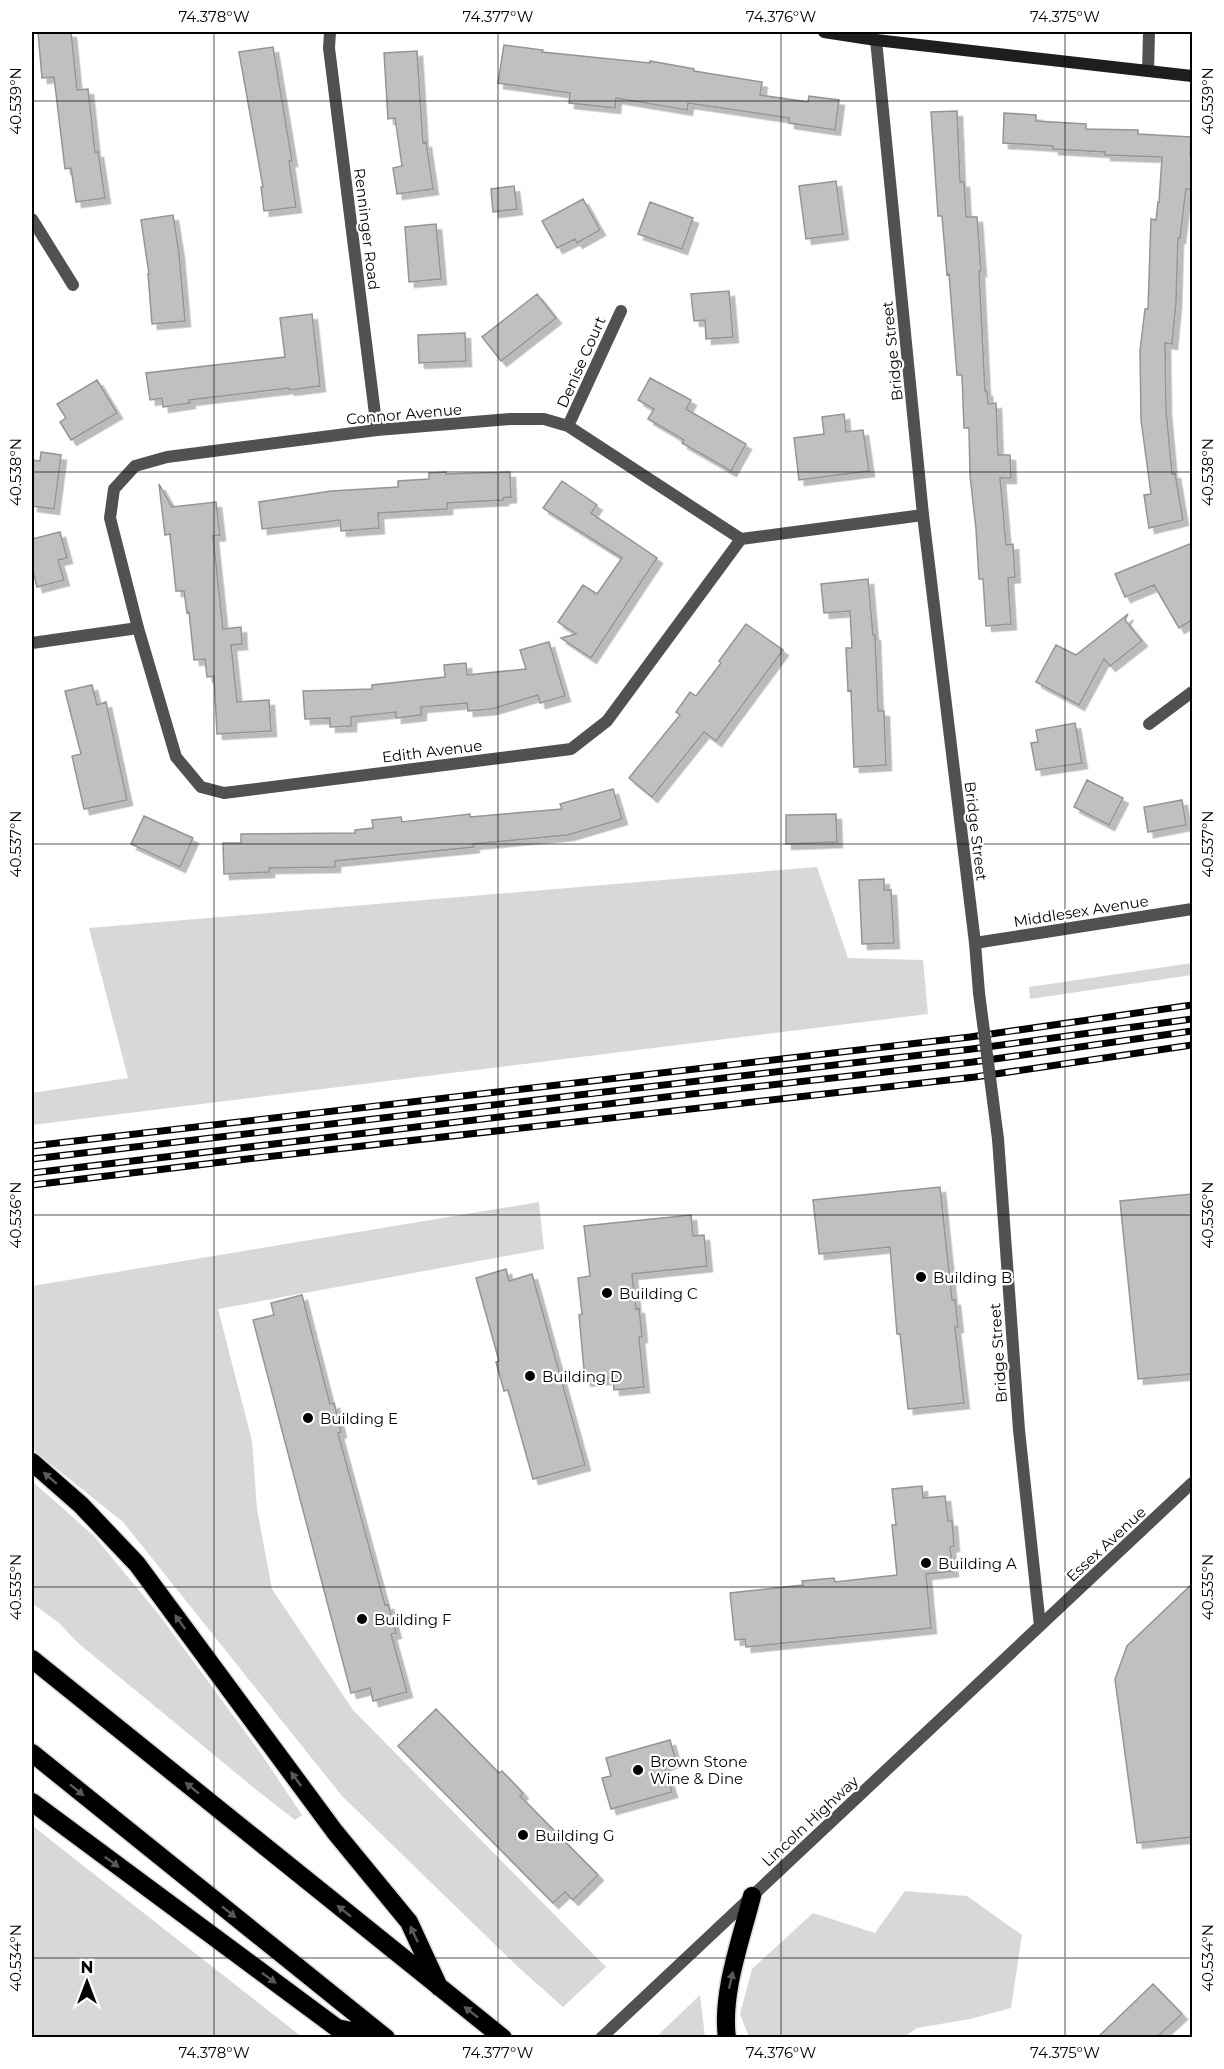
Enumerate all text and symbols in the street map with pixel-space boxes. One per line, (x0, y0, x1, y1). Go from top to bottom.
text: 74.378°W (178, 7, 250, 26)
text: 74.377°W (463, 7, 534, 26)
text: 74.376°W (746, 7, 817, 26)
text: 74.375°W (1030, 7, 1100, 26)
text: 40.539°N (6, 67, 25, 135)
text: 40.539°N (1198, 67, 1217, 135)
street label: Renninger Road (350, 167, 384, 291)
street label: Bridge Street (877, 300, 907, 402)
street label: Denise Court (552, 313, 610, 411)
street label: Connor Avenue (345, 399, 463, 429)
text: 40.538°N (6, 438, 25, 506)
text: 40.538°N (1198, 438, 1217, 506)
street label: Edith Avenue (381, 735, 483, 767)
street label: Bridge Street (960, 780, 992, 882)
text: 40.537°N (6, 811, 25, 877)
text: 40.537°N (1198, 811, 1217, 877)
street label: Middlesex Avenue (1012, 891, 1150, 931)
text: 40.536°N (6, 1181, 25, 1249)
text: 40.536°N (1198, 1181, 1217, 1249)
place label: Building B (933, 1268, 1012, 1287)
marker: Building B (914, 1270, 928, 1284)
place label: Building C (619, 1284, 698, 1303)
marker: Building C (600, 1286, 614, 1300)
street label: Bridge Street (985, 1302, 1011, 1404)
place label: Building D (542, 1367, 622, 1386)
marker: Building D (523, 1369, 537, 1383)
place label: Building E (320, 1409, 398, 1428)
marker: Building E (301, 1411, 315, 1425)
one-way arrow (43, 1472, 58, 1485)
street label: Essex Avenue (1062, 1502, 1150, 1586)
text: 40.535°N (6, 1554, 25, 1620)
place label: Building A (938, 1554, 1017, 1573)
text: 40.535°N (1198, 1554, 1217, 1620)
marker: Building A (919, 1556, 933, 1570)
place label: Building F (374, 1610, 452, 1629)
marker: Building F (355, 1612, 369, 1626)
one-way arrow (175, 1615, 187, 1630)
place label: Brown Stone Wine & Dine (650, 1752, 747, 1788)
marker: Brown Stone Wine & Dine (631, 1763, 645, 1777)
street label: Lincoln Highway (758, 1771, 863, 1871)
one-way arrow (290, 1772, 302, 1788)
one-way arrow (184, 1782, 200, 1795)
one-way arrow (69, 1783, 85, 1796)
place label: Building G (535, 1826, 615, 1845)
marker: Building G (516, 1828, 530, 1842)
one-way arrow (105, 1855, 120, 1867)
one-way arrow (336, 1904, 352, 1917)
one-way arrow (221, 1905, 237, 1918)
text: 40.534°N (6, 1924, 25, 1992)
text: 40.534°N (1198, 1924, 1217, 1992)
one-way arrow (410, 1925, 419, 1942)
north arrow (57, 1952, 117, 2012)
text: N (81, 1958, 93, 1977)
one-way arrow (727, 1970, 736, 1989)
one-way arrow (262, 1971, 277, 1983)
one-way arrow (463, 2006, 479, 2019)
text: 74.378°W (178, 2043, 250, 2062)
text: 74.377°W (463, 2043, 534, 2062)
text: 74.376°W (746, 2043, 817, 2062)
text: 74.375°W (1030, 2043, 1100, 2062)

